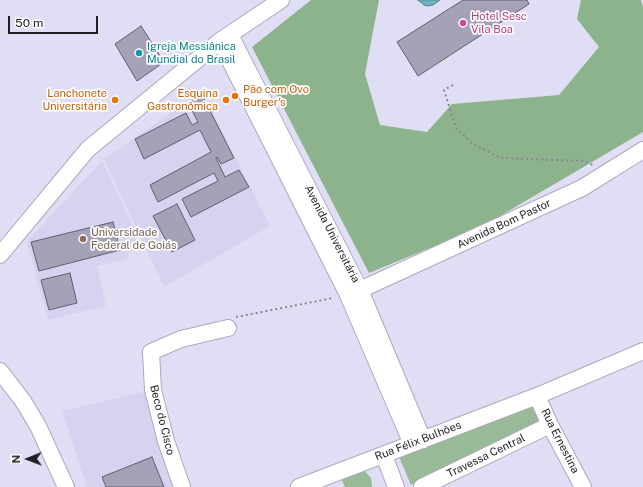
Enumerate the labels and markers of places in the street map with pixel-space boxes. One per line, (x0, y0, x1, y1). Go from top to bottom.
place label: Hotel Sesc Vila Boa (471, 10, 527, 36)
marker: Hotel Sesc Vila Boa (458, 18, 468, 28)
place label: Igreja Messiânica Mundial do Brasil (147, 40, 236, 66)
marker: Igreja Messiânica Mundial do Brasil (134, 48, 144, 58)
place label: Pão com Ovo Burger's (243, 83, 309, 109)
place label: Lanchonete Universitária (43, 87, 107, 113)
place label: Esquina Gastronômica (147, 87, 218, 113)
marker: Pão com Ovo Burger's (230, 91, 240, 101)
marker: Lanchonete Universitária (110, 95, 120, 105)
marker: Esquina Gastronômica (221, 95, 231, 105)
place label: Universidade Federal de Goiás (91, 226, 177, 252)
marker: Universidade Federal de Goiás (78, 234, 88, 244)

